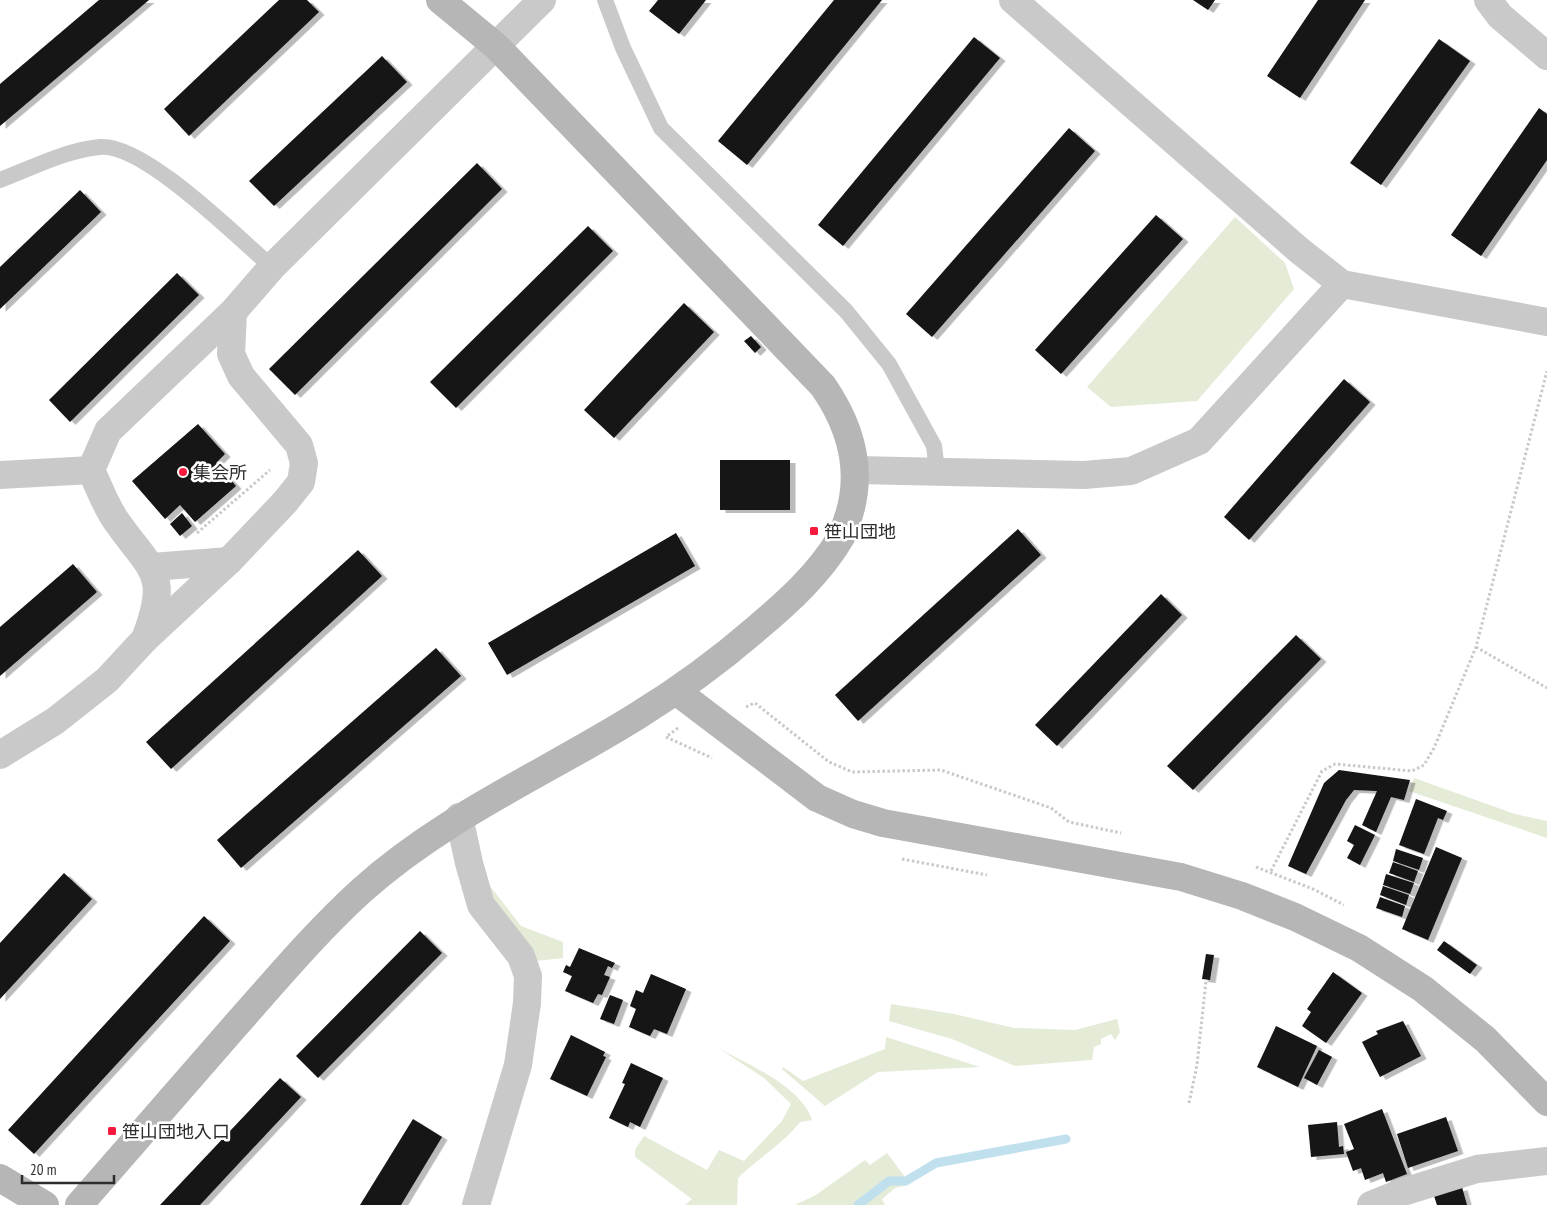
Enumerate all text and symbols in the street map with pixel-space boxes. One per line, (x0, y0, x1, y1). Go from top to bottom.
place label: 集会所 (193, 461, 247, 484)
marker: 集会所 (177, 466, 189, 478)
place label: 笹山団地 (824, 520, 896, 543)
marker: 笹山団地 (808, 525, 820, 537)
place label: 笹山団地入口 (122, 1120, 230, 1143)
marker: 笹山団地入口 (106, 1125, 118, 1137)
scale bar (22, 1152, 115, 1184)
text: 20 m (30, 1160, 56, 1179)

